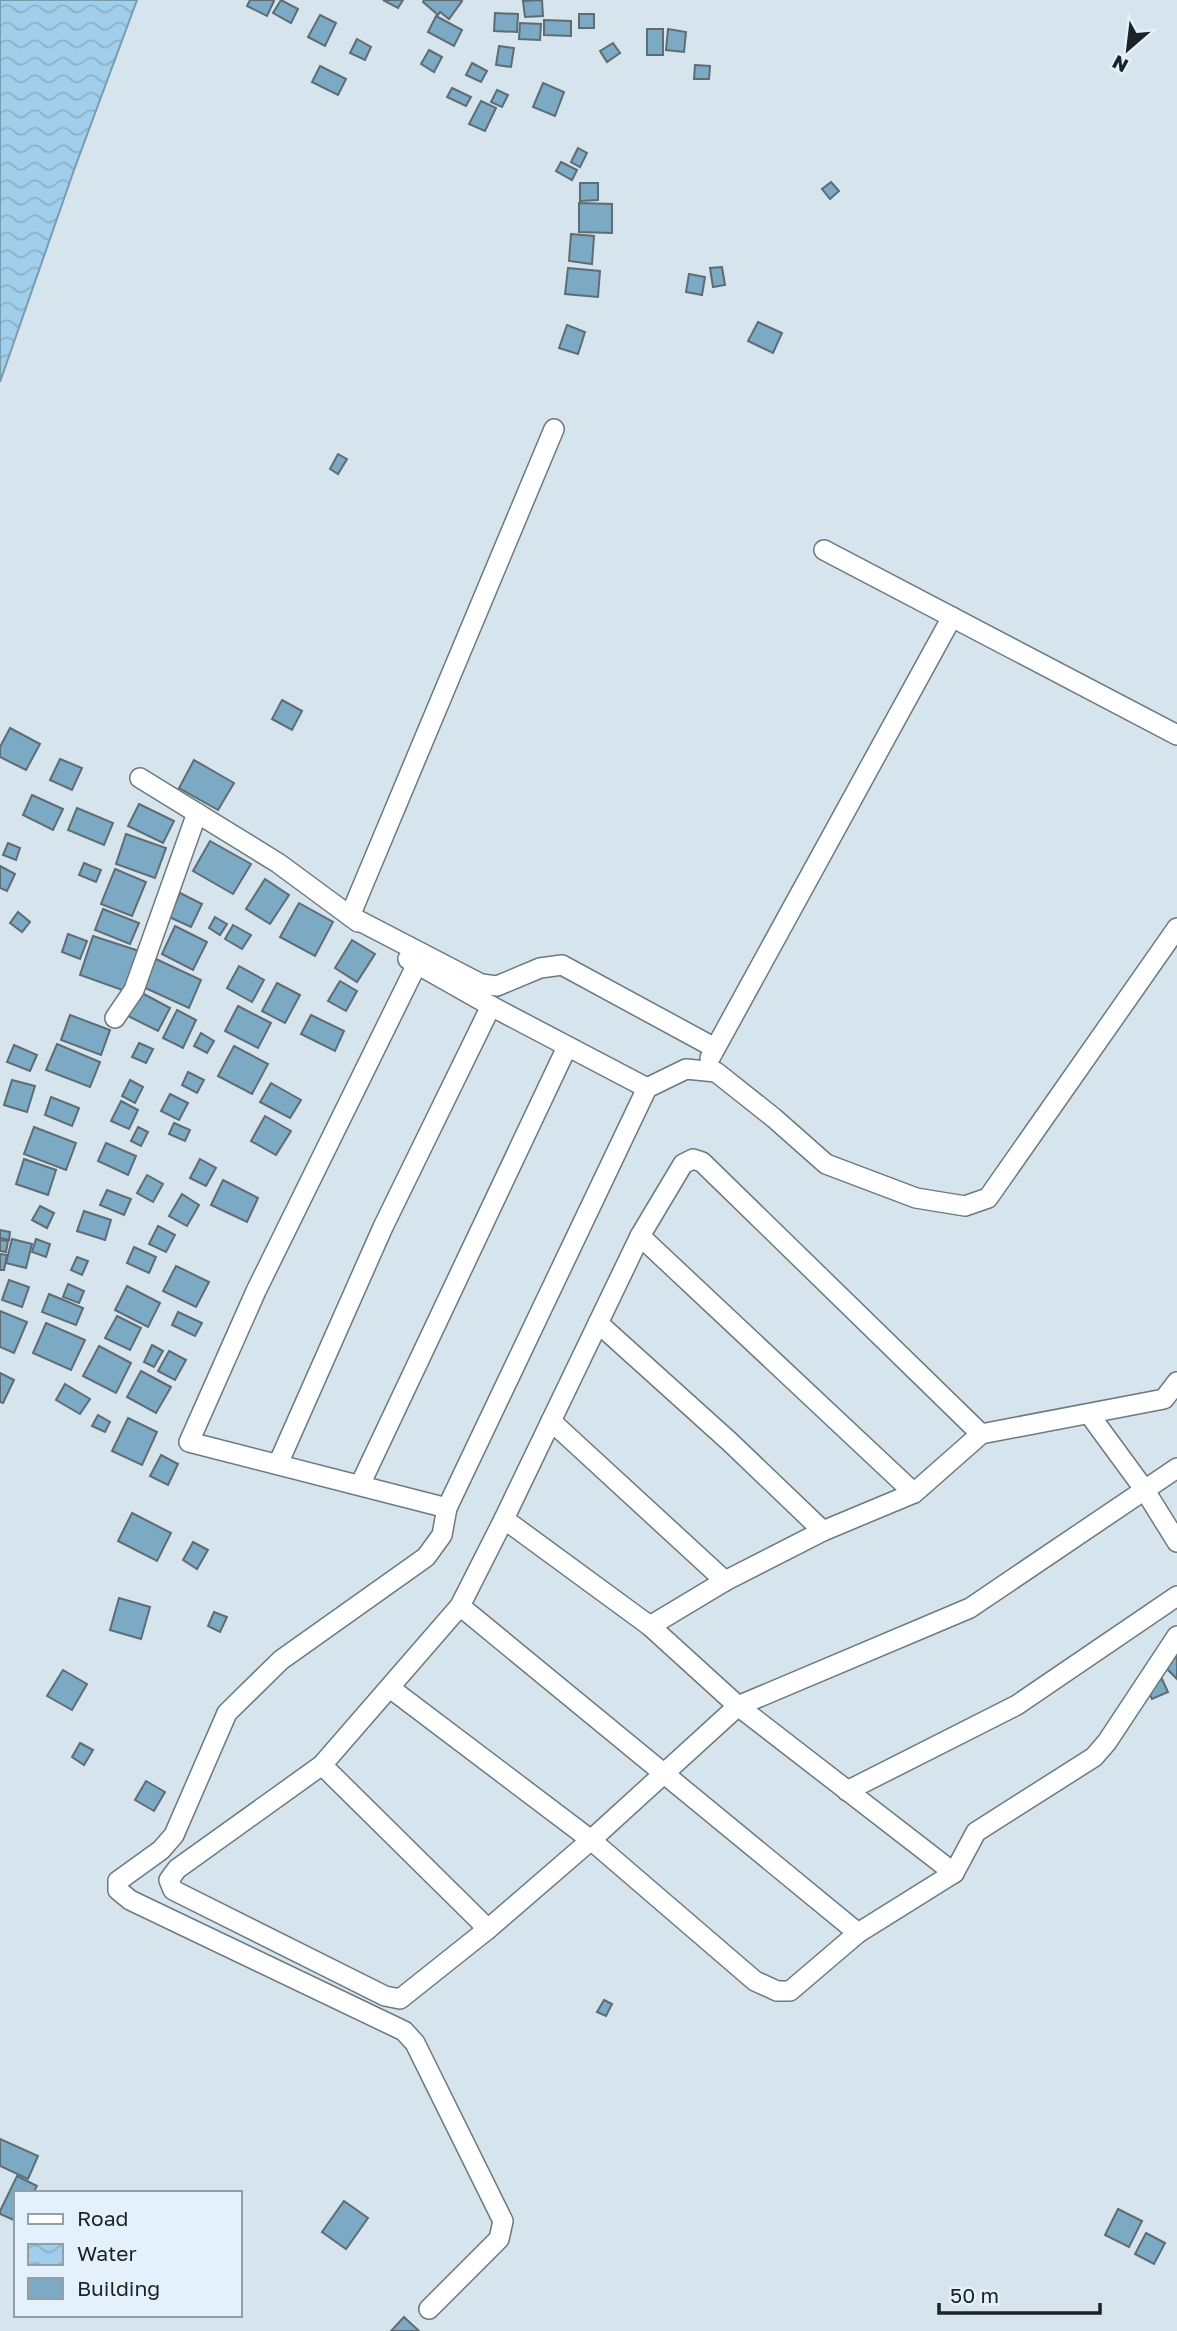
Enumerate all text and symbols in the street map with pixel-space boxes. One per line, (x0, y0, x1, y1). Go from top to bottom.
north arrow (1093, 14, 1163, 84)
text: N (1108, 51, 1132, 78)
legend (14, 2191, 242, 2317)
text: Road (77, 2205, 128, 2231)
text: Water (77, 2240, 137, 2266)
scale bar (939, 2272, 1100, 2316)
text: Building (77, 2275, 160, 2301)
text: 50 m (950, 2282, 999, 2308)

